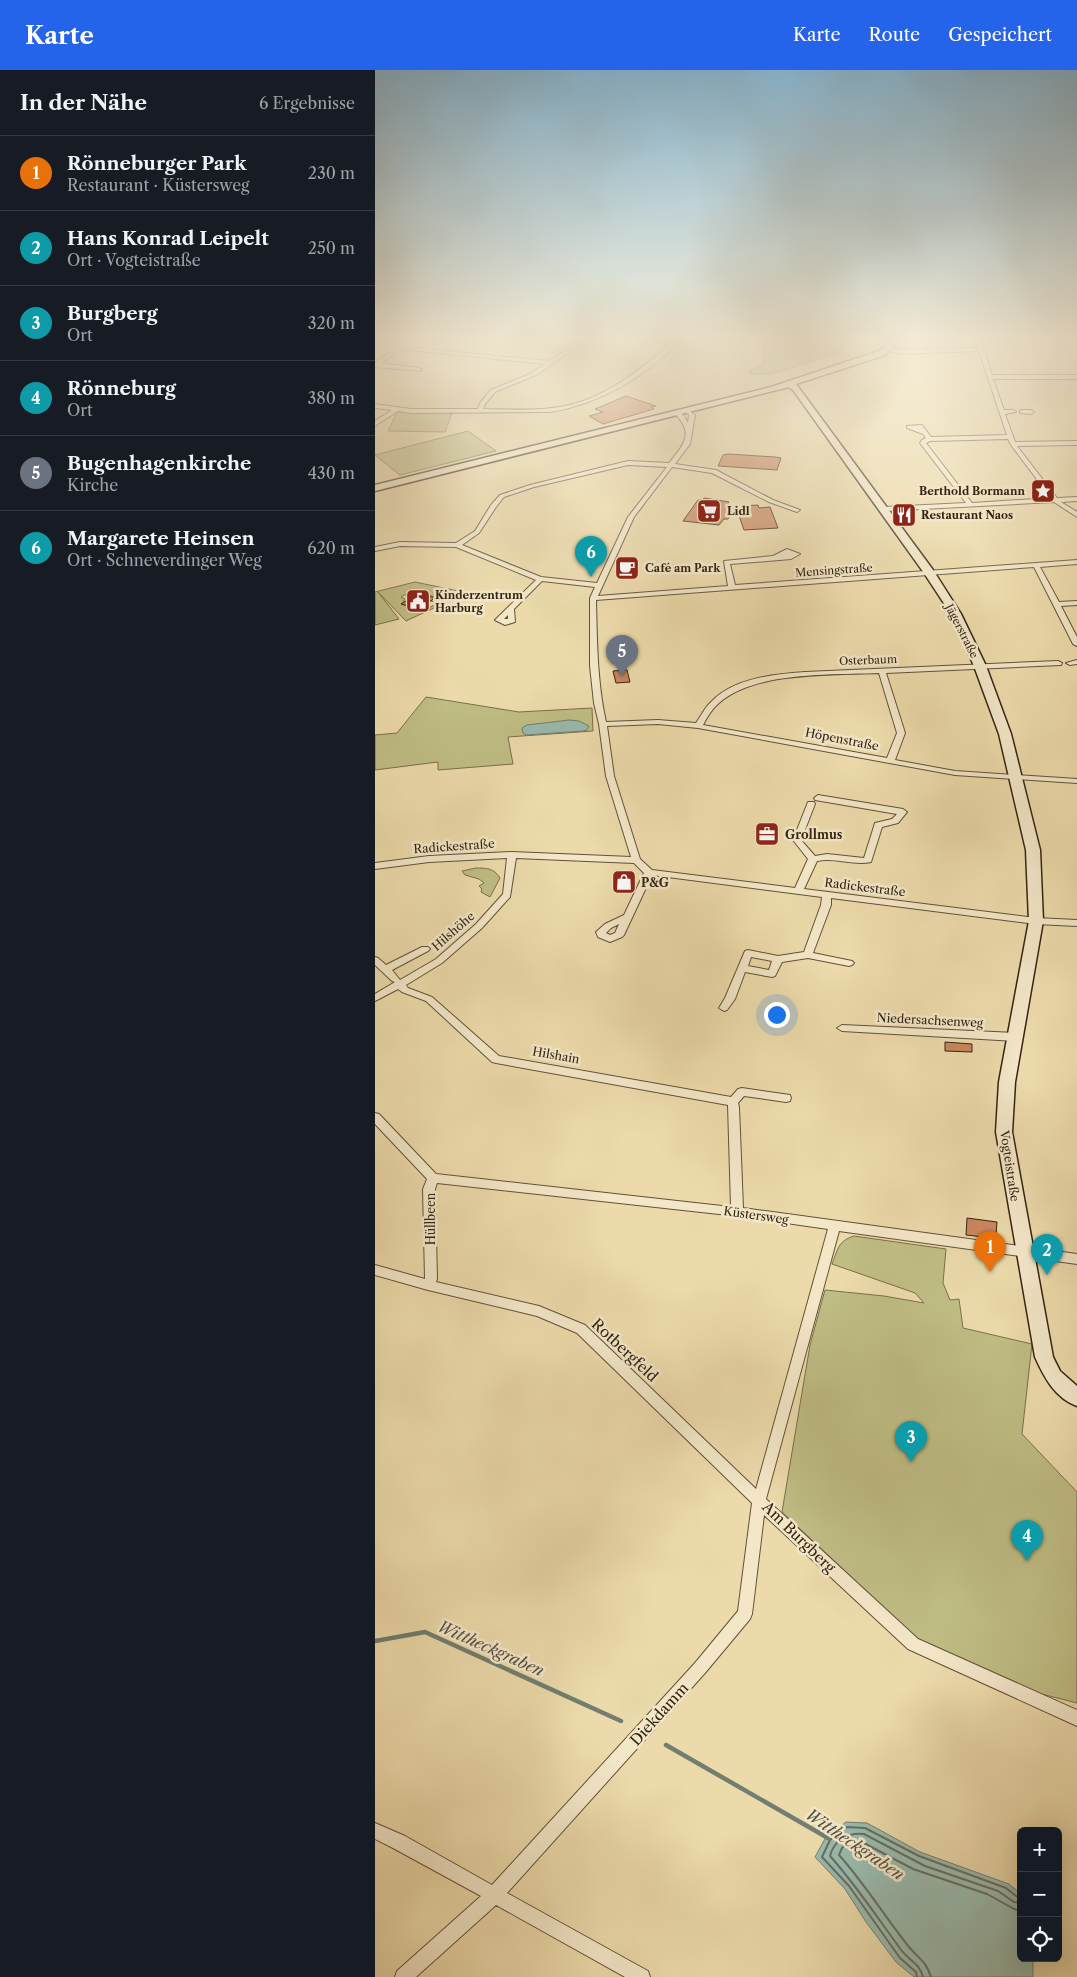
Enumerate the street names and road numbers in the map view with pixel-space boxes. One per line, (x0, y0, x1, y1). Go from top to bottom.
street label: Mensingstraße (795, 560, 873, 580)
street label: Jägerstraße (941, 600, 982, 660)
street label: Osterbaum (839, 652, 898, 668)
street label: Höpenstraße (804, 725, 880, 754)
street label: Radickestraße (413, 836, 495, 856)
street label: Radickestraße (824, 875, 907, 899)
street label: Hilshöhe (429, 908, 478, 954)
street label: Niedersachsenweg (876, 1010, 984, 1030)
street label: Hilshain (531, 1043, 581, 1067)
street label: Vogteistraße (997, 1128, 1023, 1203)
street label: Hüllbeen (423, 1192, 438, 1245)
street label: Küstersweg (723, 1203, 790, 1227)
street label: Rotbergfeld (588, 1314, 662, 1386)
street label: Am Burgberg (758, 1497, 840, 1577)
street label: Diekdamm (626, 1679, 692, 1749)

